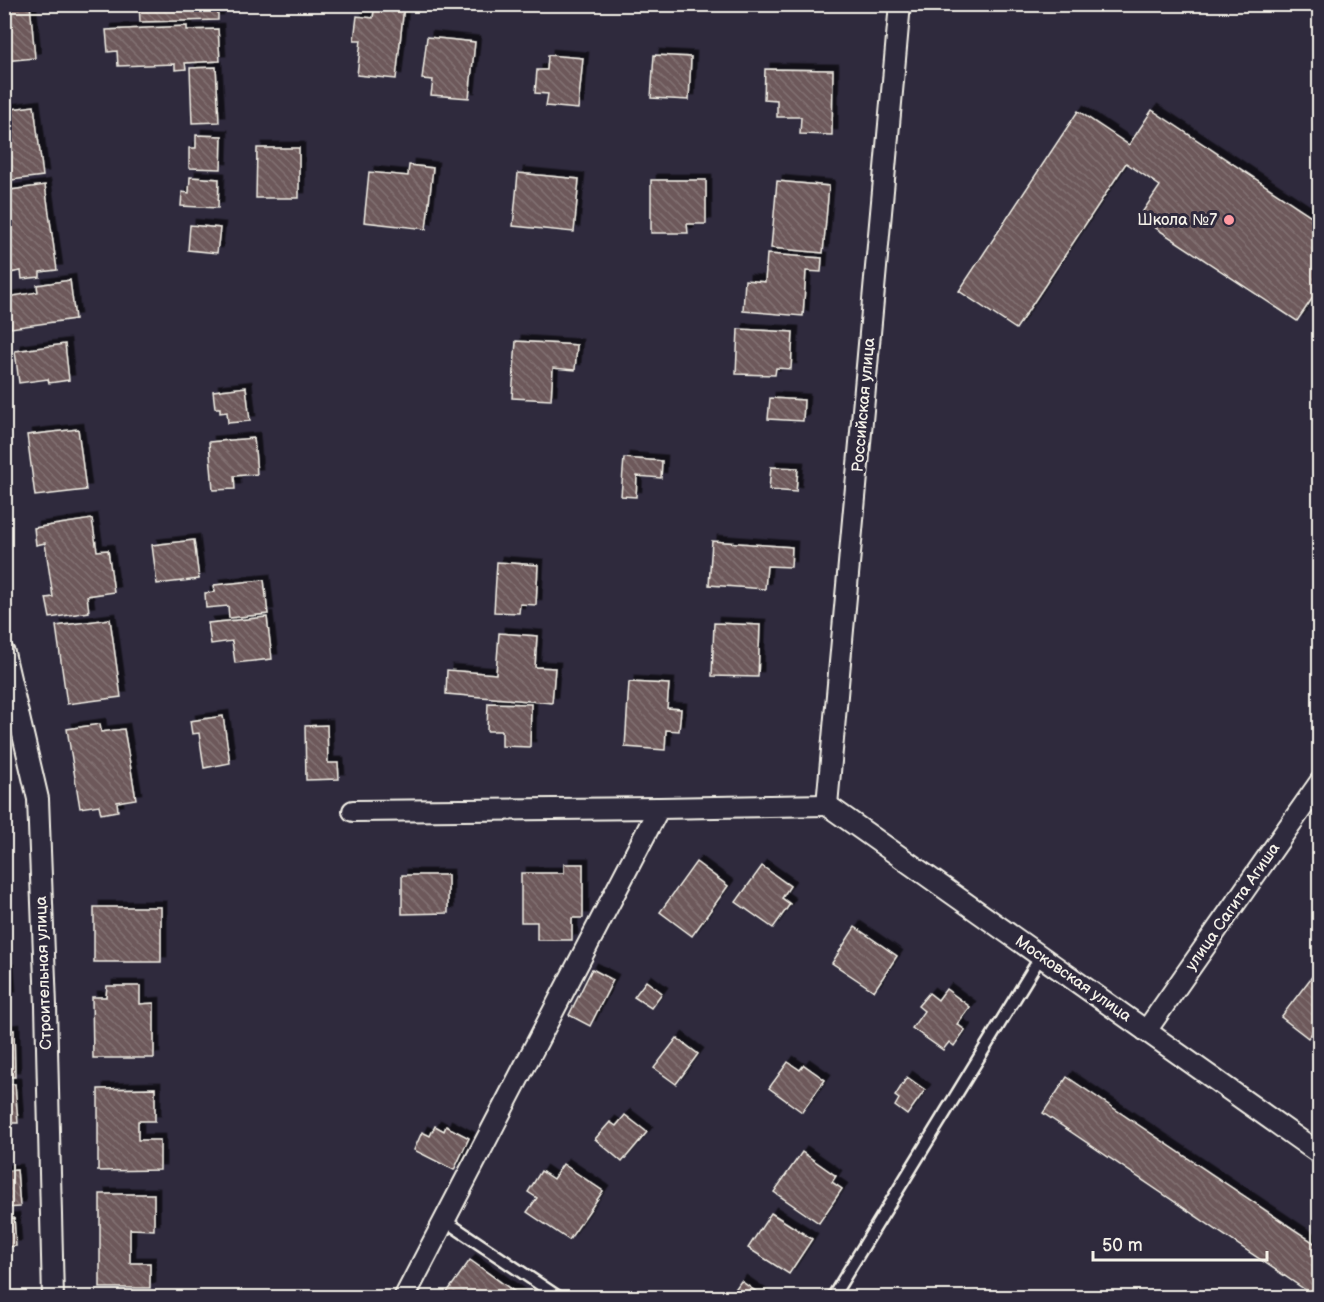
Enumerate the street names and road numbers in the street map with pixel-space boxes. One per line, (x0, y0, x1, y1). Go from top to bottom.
street label: Российская улица (849, 336, 879, 473)
street label: улица Сагита Агиша (1182, 839, 1285, 975)
street label: Строительная улица (32, 895, 56, 1050)
street label: Московская улица (1011, 932, 1135, 1027)

